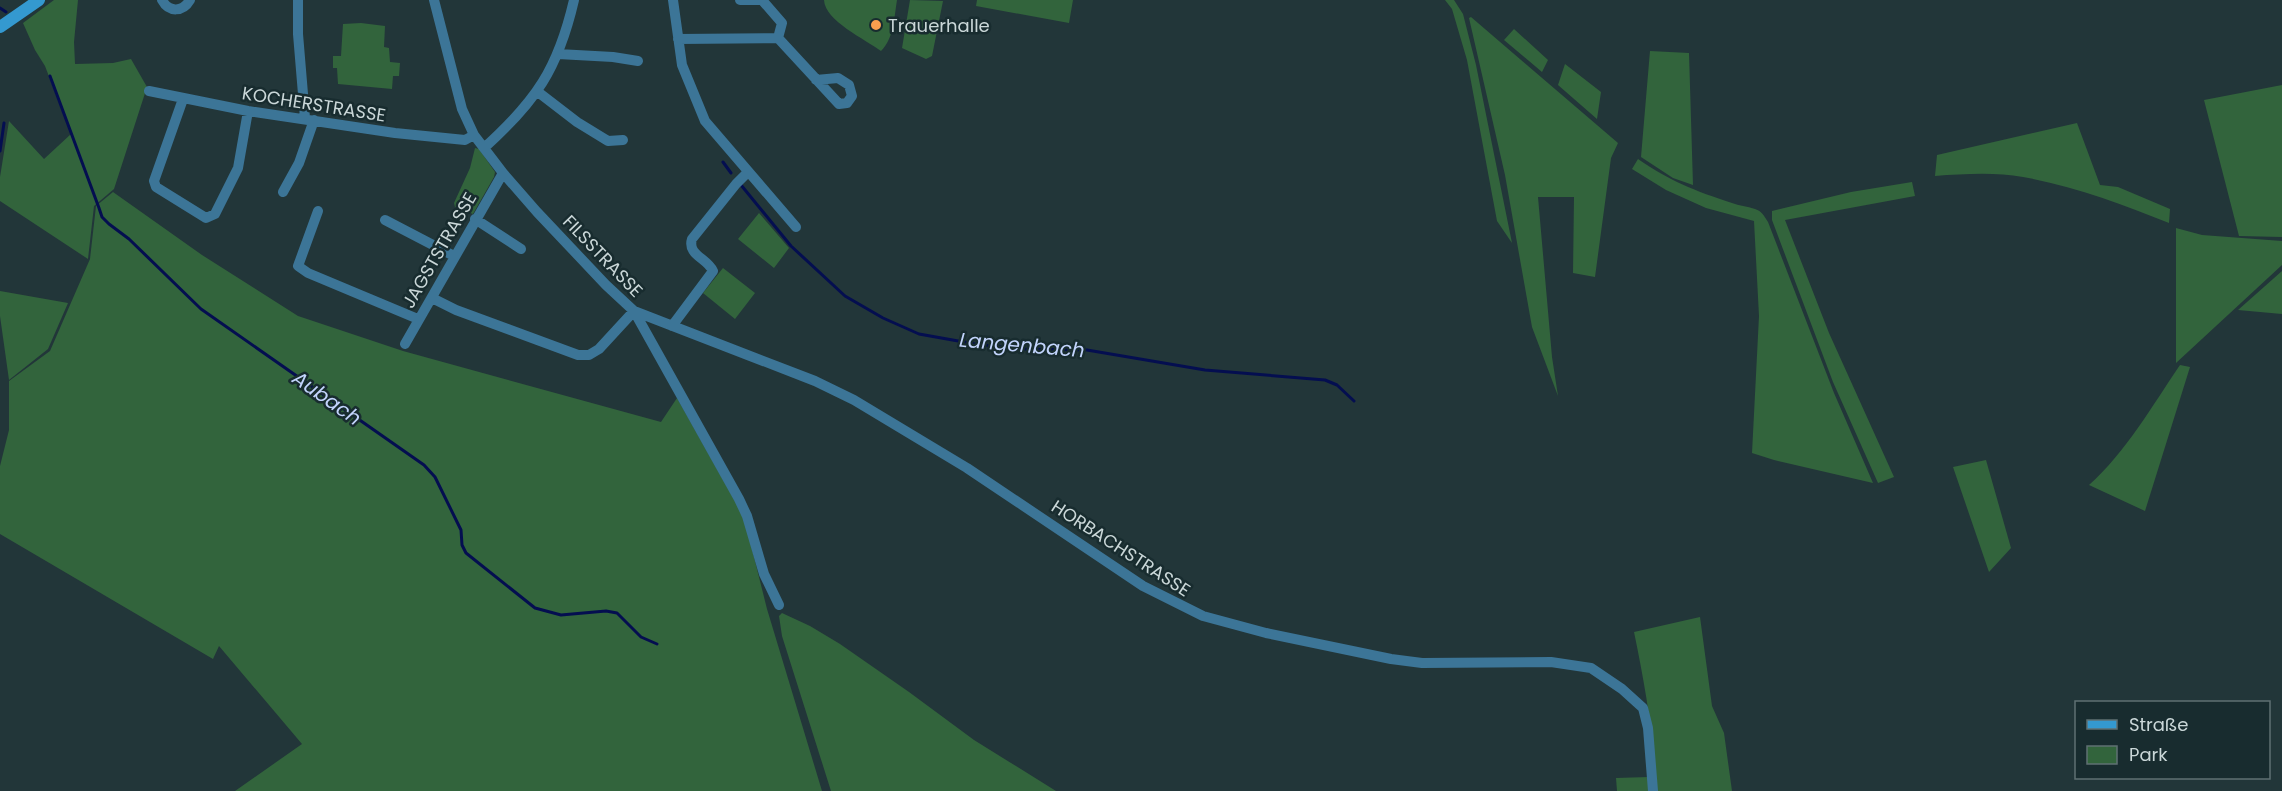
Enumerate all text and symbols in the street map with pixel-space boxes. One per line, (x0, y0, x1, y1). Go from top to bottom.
place label: Trauerhalle (888, 13, 990, 38)
marker: Trauerhalle (869, 18, 883, 32)
street label: KOCHERSTRASSE (240, 80, 388, 128)
street label: JAGSTSTRASSE (396, 188, 482, 312)
street label: FILSSTRASSE (557, 209, 649, 303)
water label: Langenbach (958, 326, 1086, 364)
water label: Aubach (286, 364, 367, 432)
street label: HORBACHSTRASSE (1047, 494, 1195, 602)
legend (2075, 701, 2270, 779)
text: Straße (2129, 712, 2188, 737)
text: Park (2129, 742, 2168, 767)

